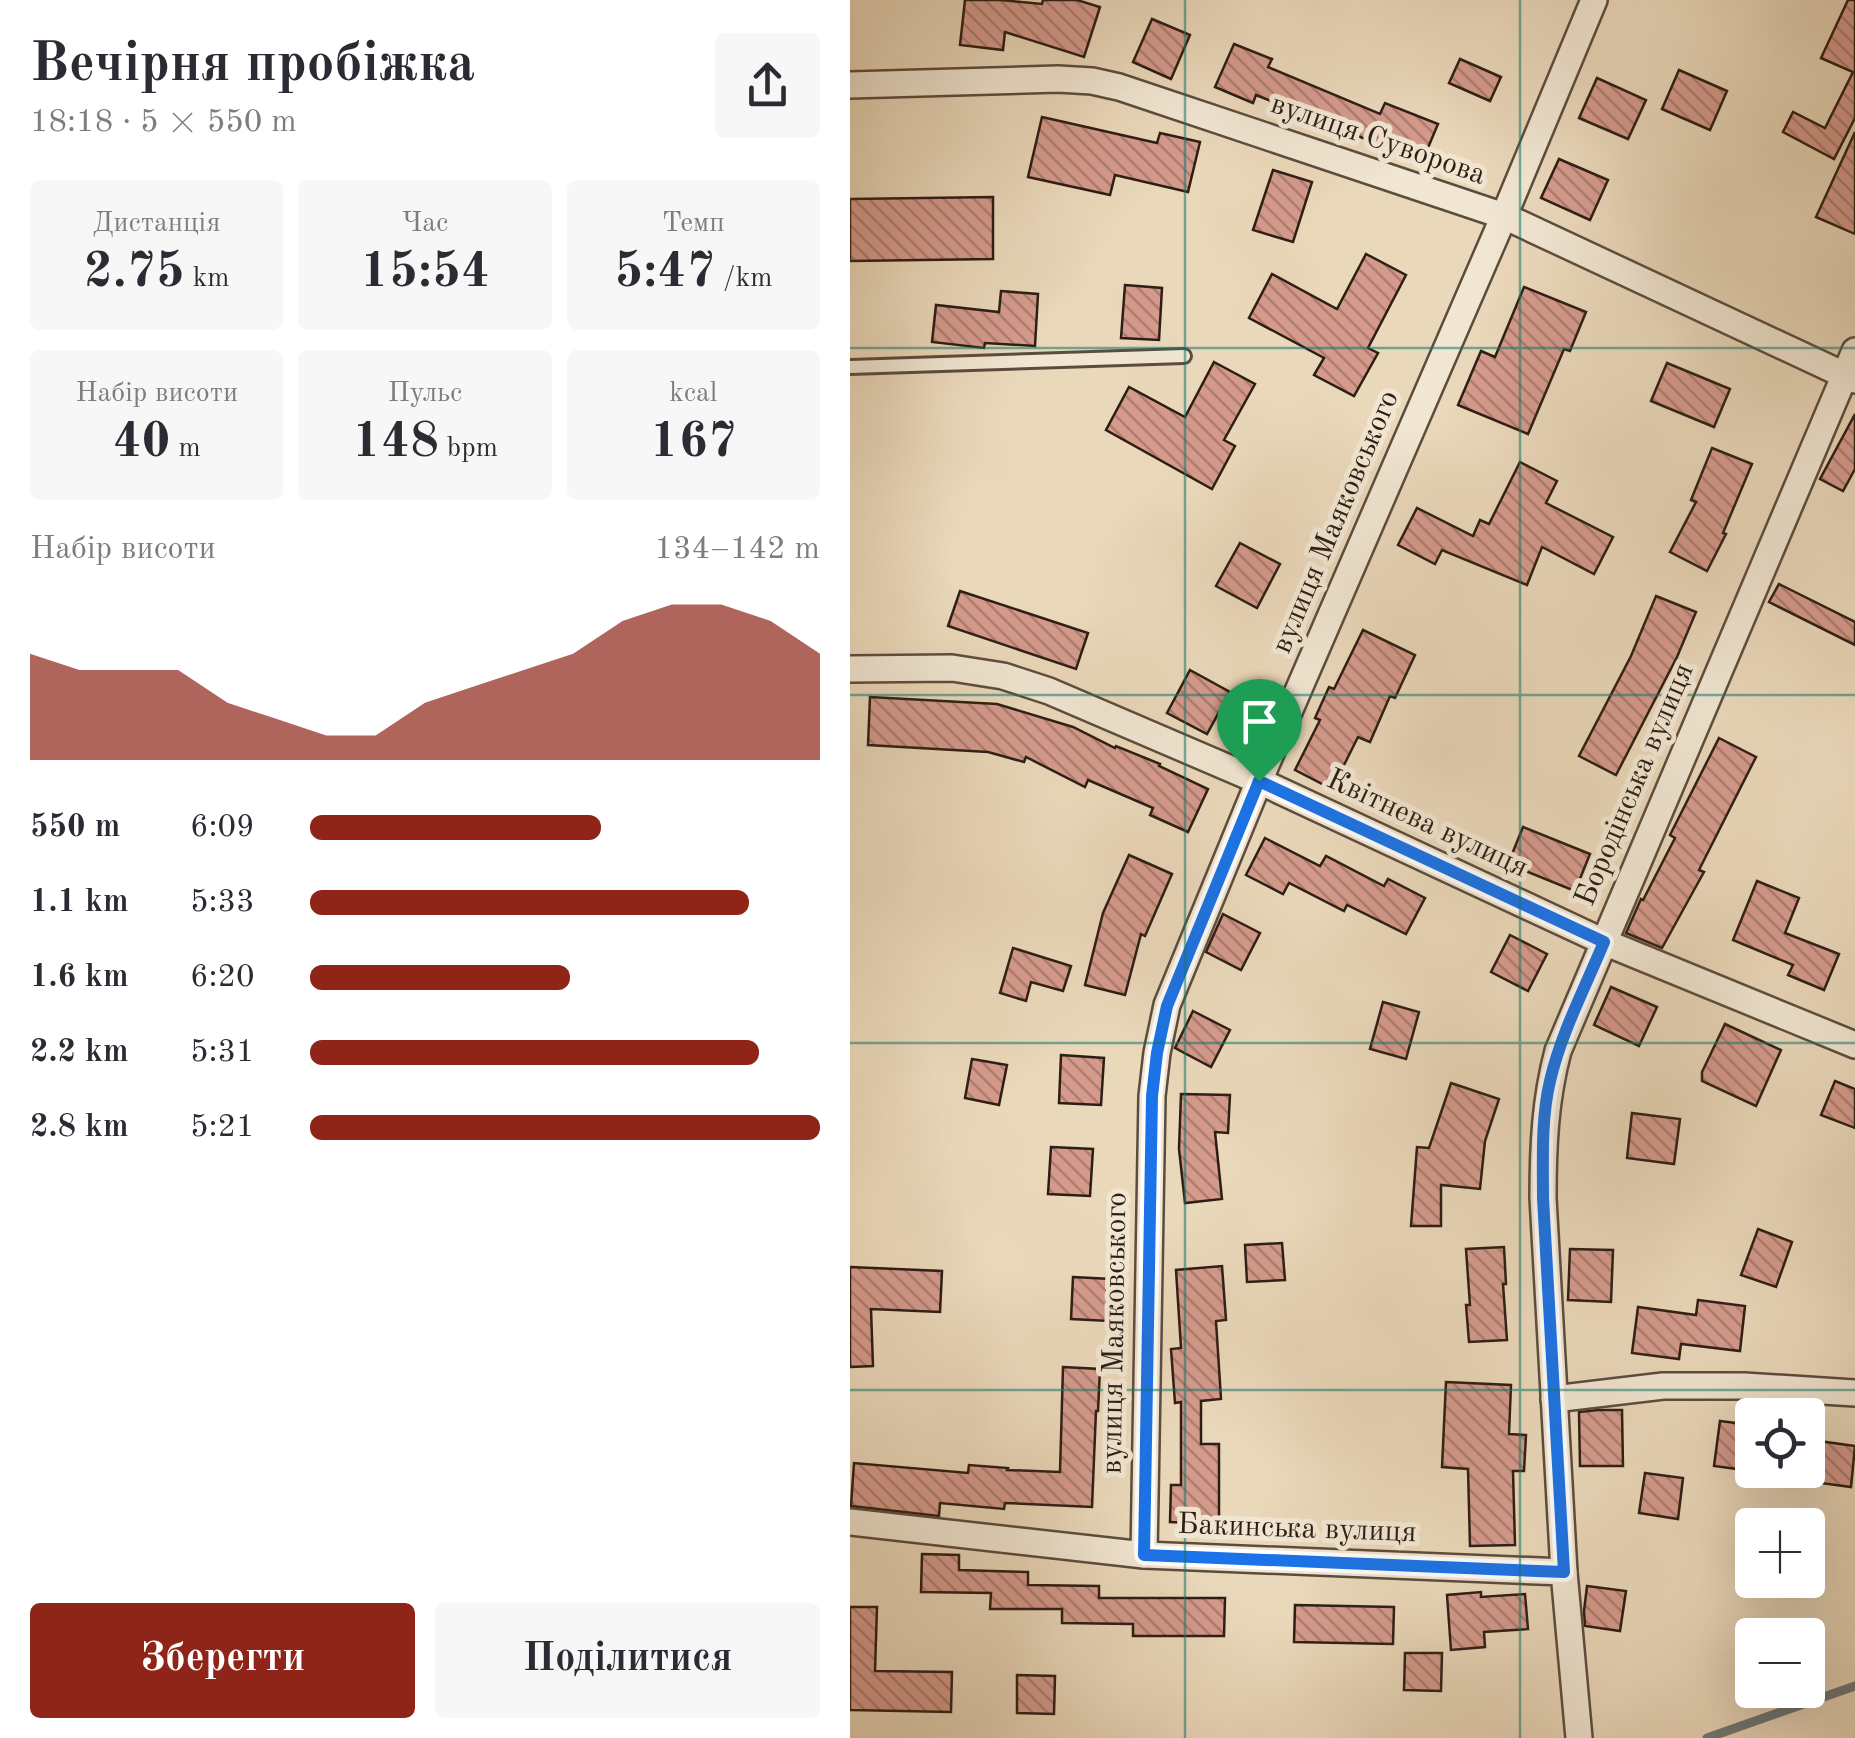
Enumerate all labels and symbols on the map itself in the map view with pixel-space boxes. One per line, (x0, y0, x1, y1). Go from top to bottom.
street label: вулиця Суворова (1267, 89, 1490, 191)
street label: вулиця Маяковського (1267, 386, 1405, 658)
street label: Бородінська вулиця (1570, 659, 1700, 911)
pin (1217, 679, 1302, 782)
street label: Квітнева вулиця (1322, 764, 1532, 884)
street label: вулиця Маяковського (1098, 1192, 1132, 1474)
street label: Бакинська вулиця (1177, 1510, 1417, 1548)

